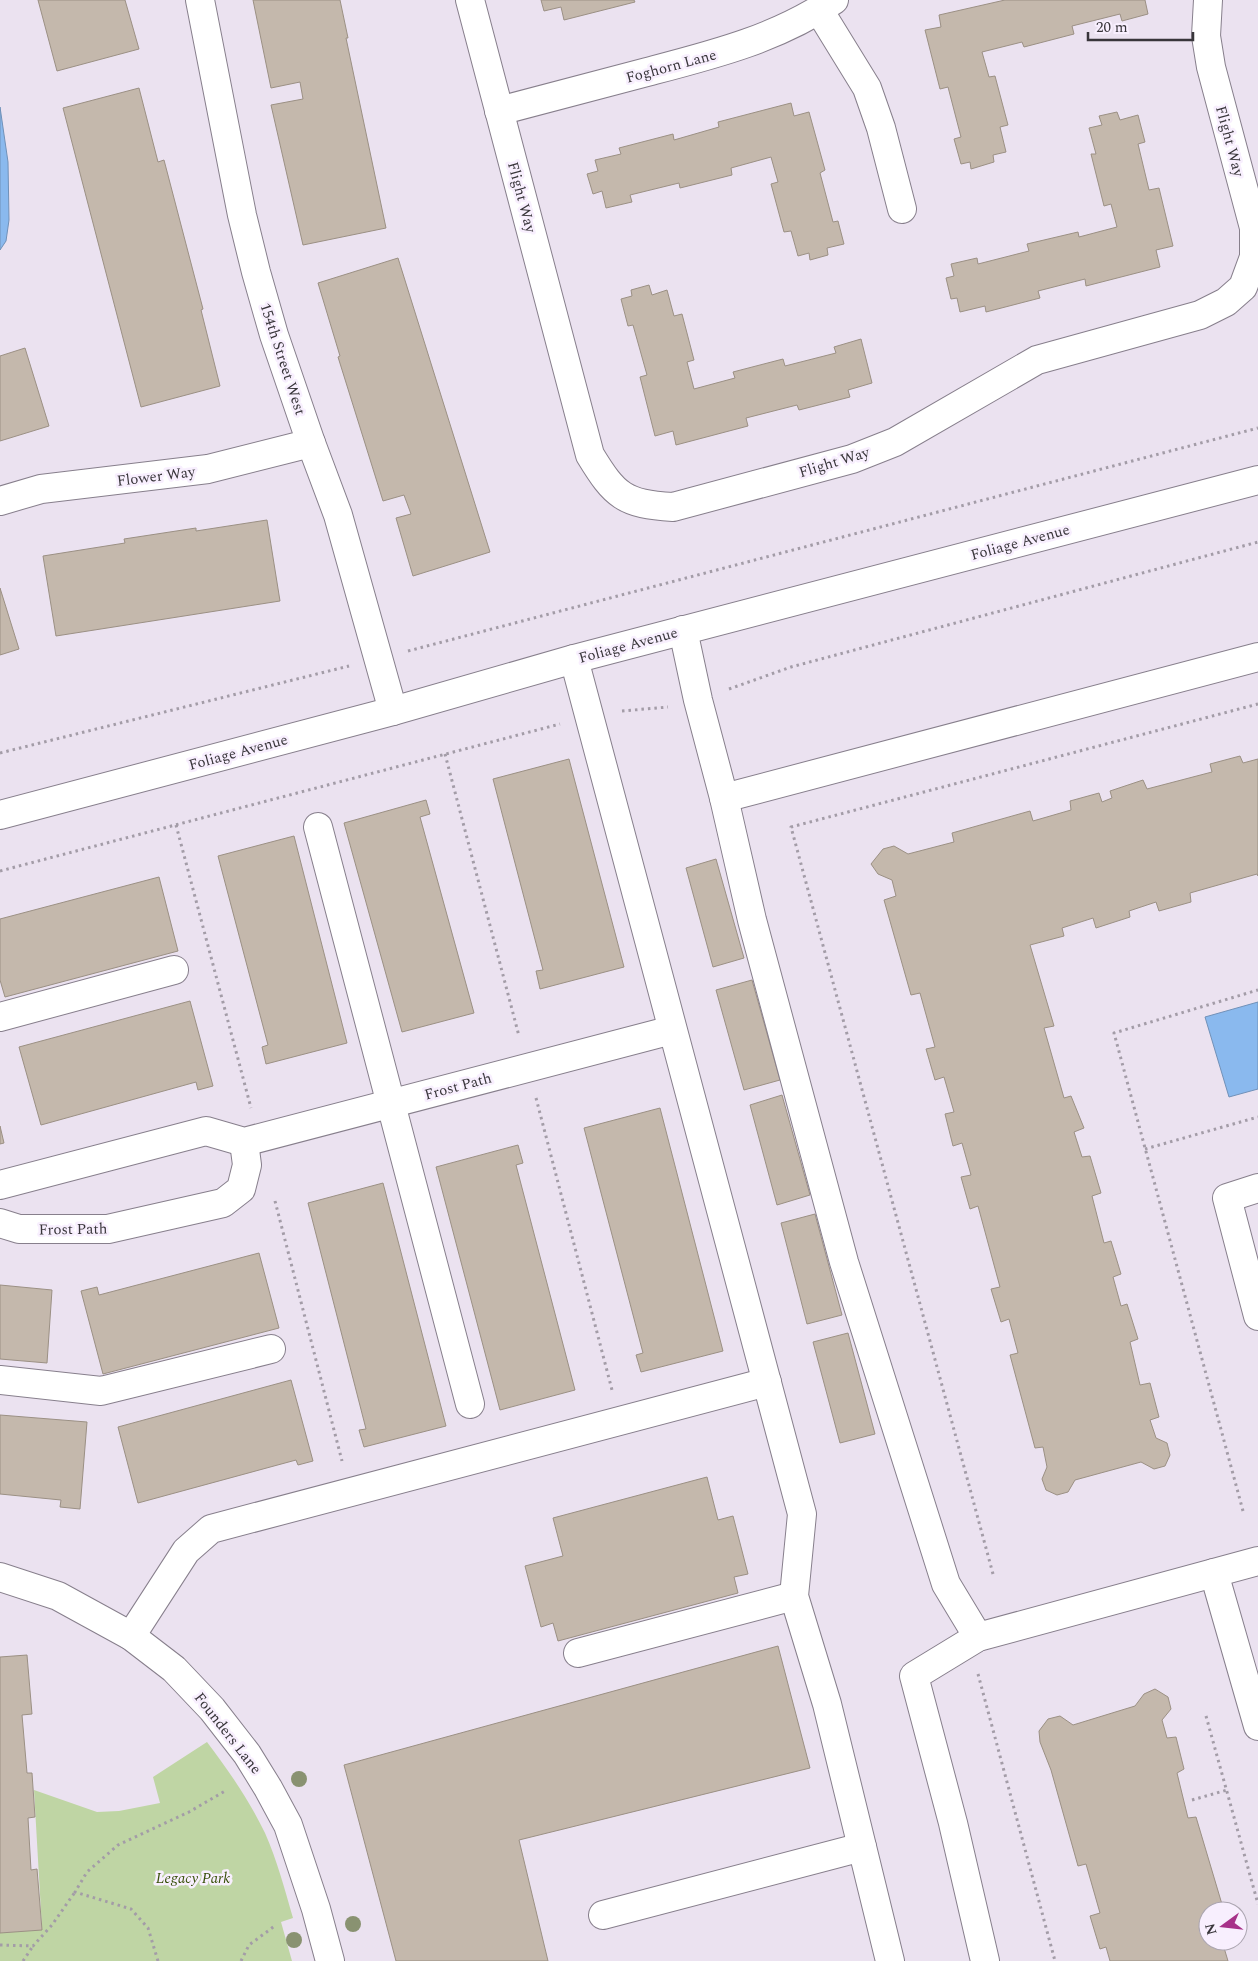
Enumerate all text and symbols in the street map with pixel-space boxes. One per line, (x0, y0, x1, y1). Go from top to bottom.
scale bar (1088, 10, 1193, 42)
text: 20 m (1096, 16, 1128, 39)
street label: Foghorn Lane (623, 43, 719, 90)
street label: Flight Way (1209, 103, 1250, 180)
street label: Flight Way (501, 159, 542, 236)
street label: 154th Street West (254, 300, 311, 418)
street label: Flight Way (796, 441, 873, 484)
street label: Flower Way (116, 460, 197, 493)
street label: Foliage Avenue (968, 518, 1072, 567)
street label: Foliage Avenue (576, 621, 680, 670)
street label: Foliage Avenue (186, 728, 290, 777)
street label: Frost Path (422, 1066, 495, 1107)
street label: Frost Path (38, 1217, 108, 1242)
street label: Founders Lane (188, 1687, 267, 1779)
park label: Legacy Park (156, 1867, 230, 1890)
north arrow (1198, 1901, 1248, 1951)
text: N (1199, 1921, 1223, 1937)

